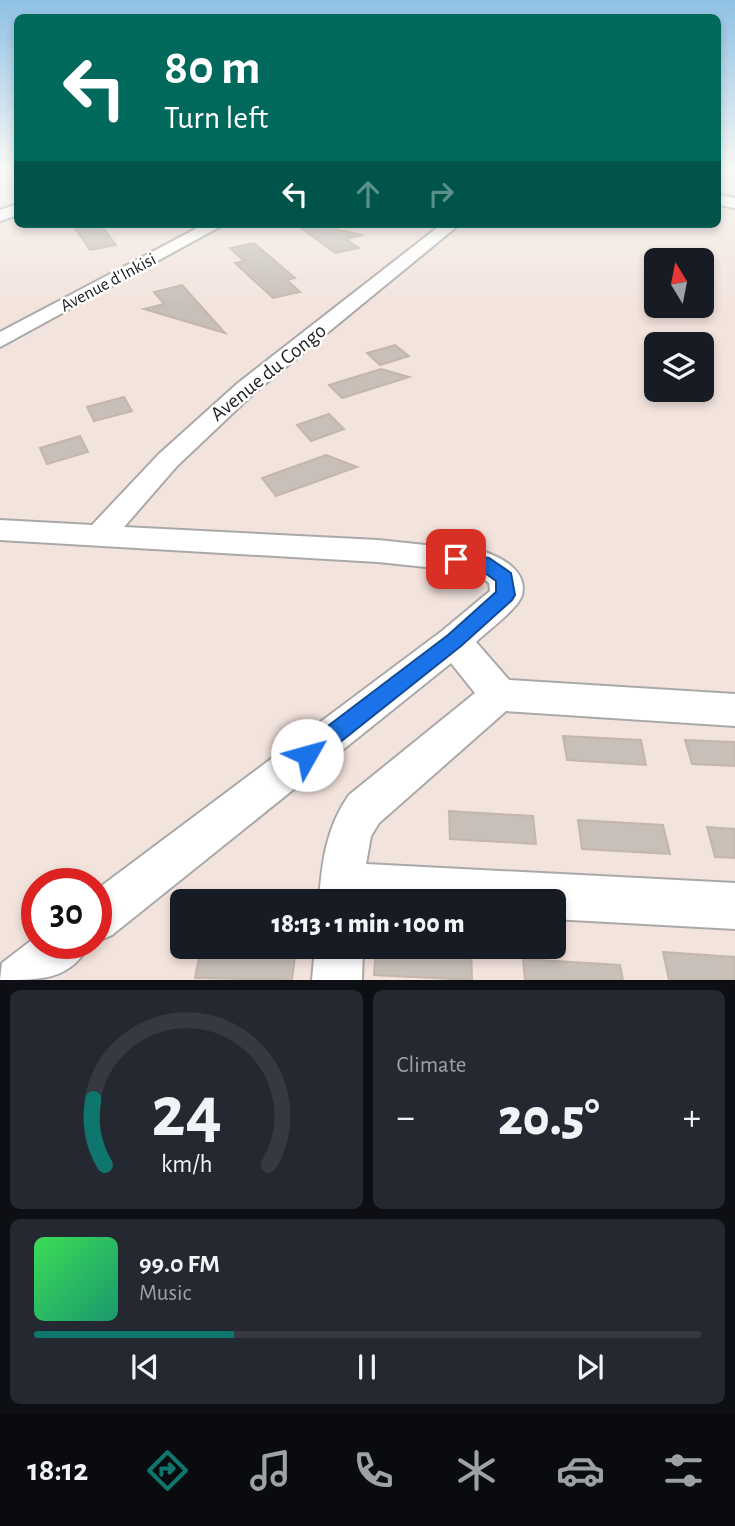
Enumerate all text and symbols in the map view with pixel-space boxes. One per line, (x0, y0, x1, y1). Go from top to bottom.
icon: left (49, 42, 140, 133)
text: 80 m (164, 44, 261, 93)
text: Turn left (164, 102, 268, 134)
icon: left (276, 175, 314, 213)
icon: ahead (349, 175, 387, 213)
icon: right (422, 175, 460, 213)
north arrow (644, 248, 714, 318)
map controls (644, 248, 714, 402)
street label: Avenue d'Inkisi (58, 250, 159, 316)
street label: Avenue du Congo (207, 320, 330, 425)
button: layers (644, 332, 714, 402)
pin (426, 529, 486, 589)
icon: arrive (437, 540, 475, 578)
position arrow (270, 718, 344, 792)
speed limit sign: 30 (21, 868, 112, 959)
text: 18:13 · 1 min · 100 m (271, 911, 465, 937)
text: Climate (397, 1054, 466, 1077)
text: 24 (151, 1078, 222, 1151)
text: 20.5° (498, 1092, 600, 1144)
text: − (397, 1099, 415, 1137)
text: + (683, 1099, 701, 1137)
text: km/h (160, 1152, 212, 1177)
text: 99.0 FM (139, 1251, 220, 1277)
text: Music (139, 1282, 191, 1305)
icon: previous (126, 1348, 164, 1386)
icon: pause (348, 1348, 386, 1386)
icon: next (571, 1348, 609, 1386)
icon: directions (143, 1446, 192, 1495)
icon: music (246, 1446, 295, 1495)
icon: phone (349, 1446, 398, 1495)
icon: climate (452, 1446, 501, 1495)
icon: car (556, 1446, 605, 1495)
icon: filters (659, 1446, 708, 1495)
text: 18:12 (27, 1454, 88, 1486)

